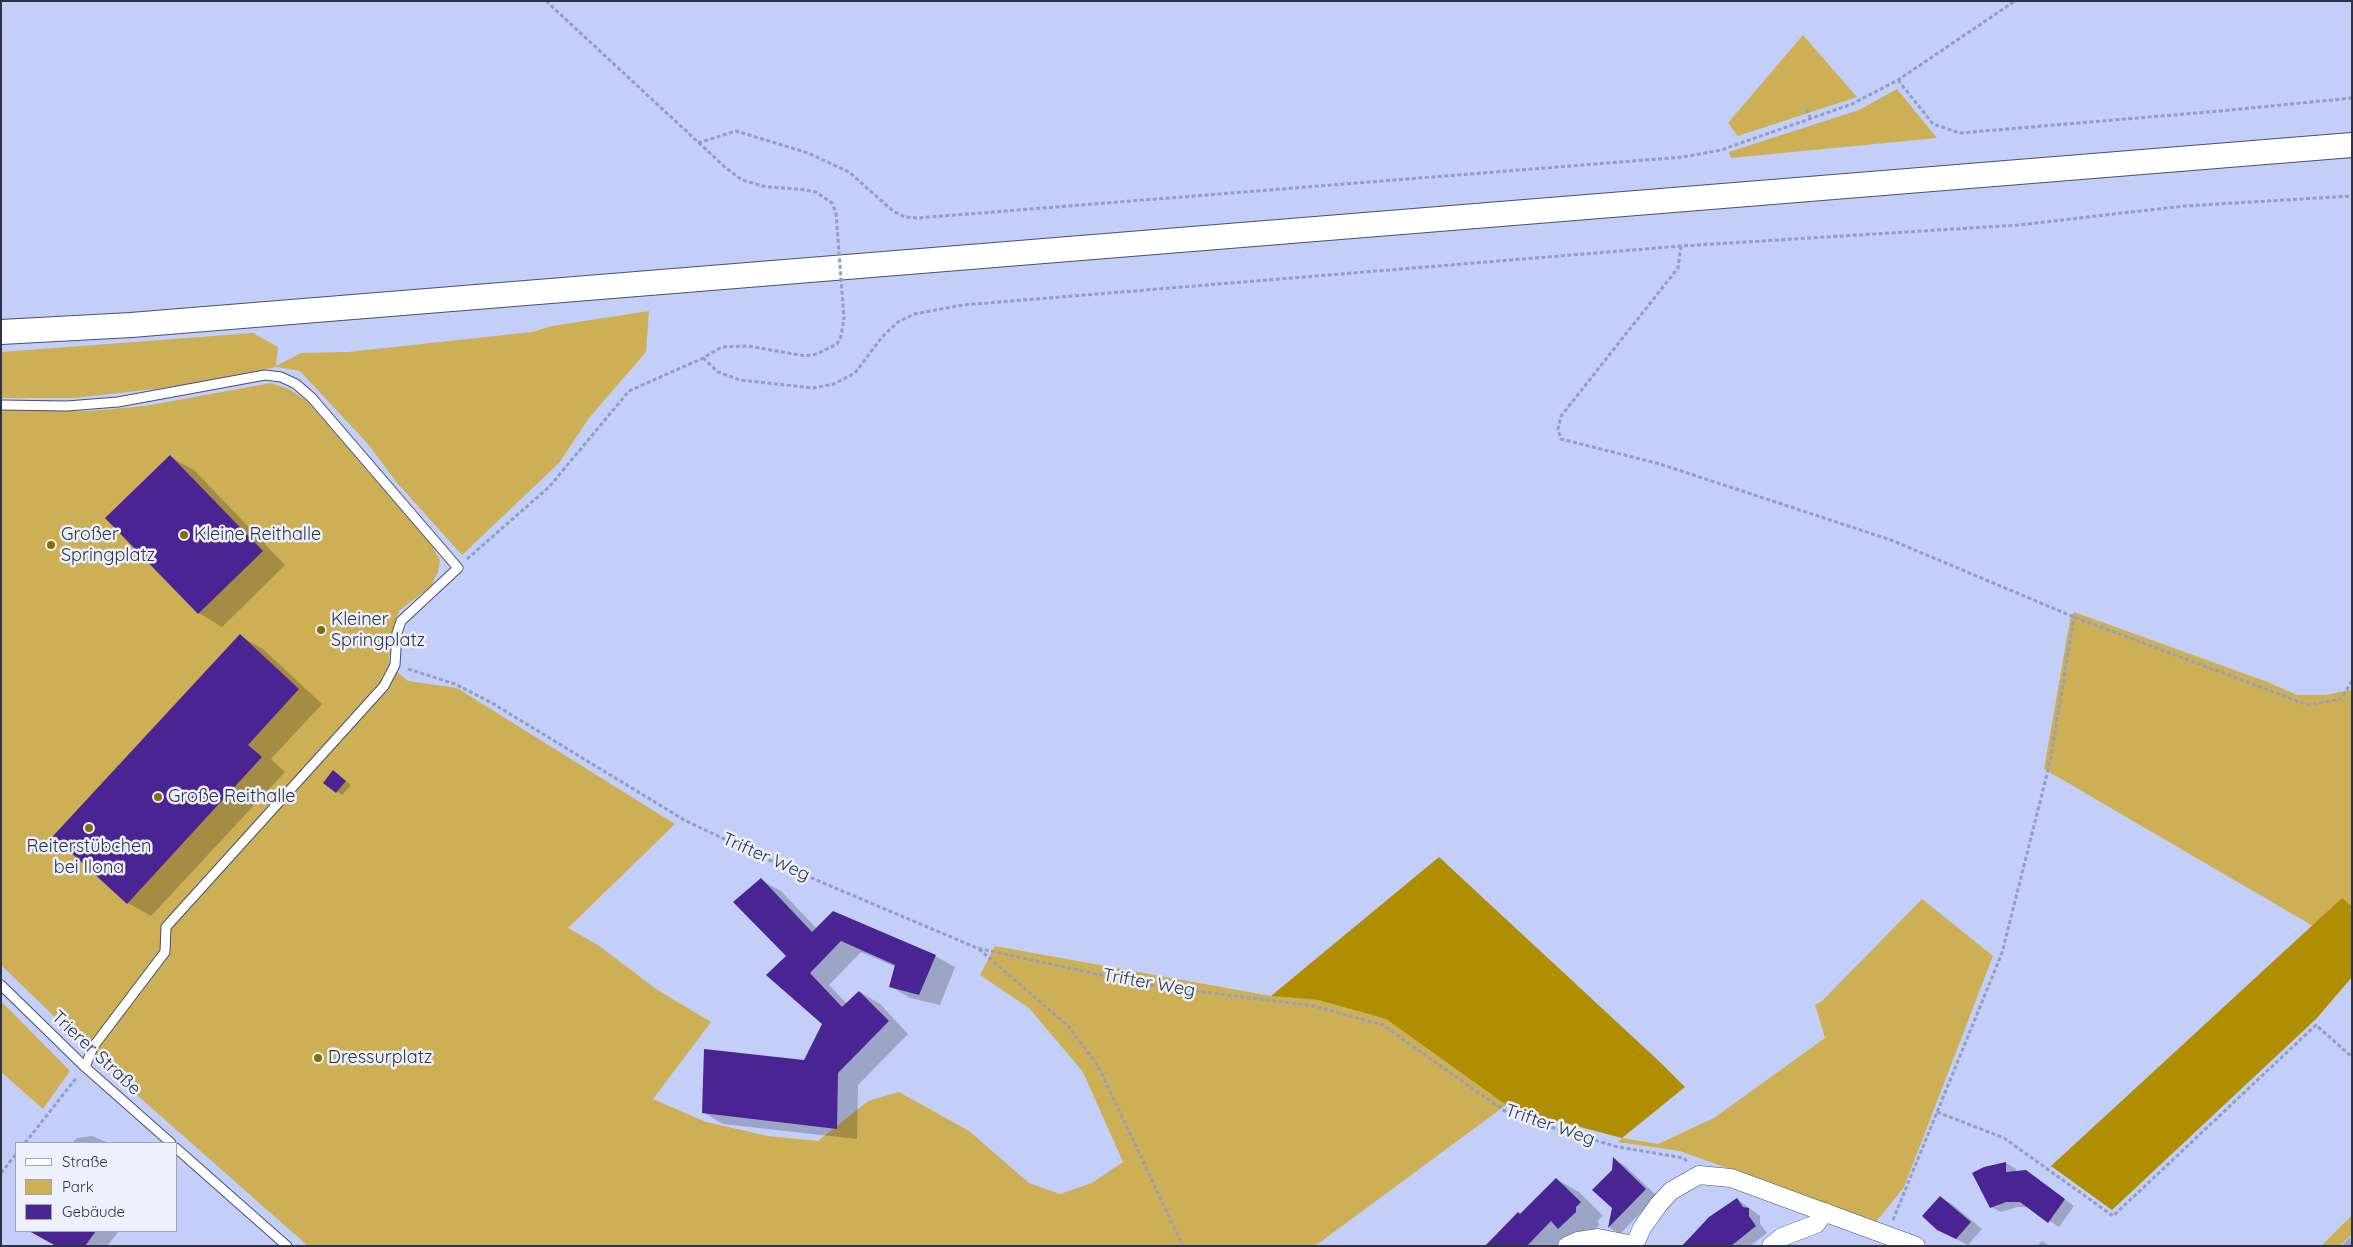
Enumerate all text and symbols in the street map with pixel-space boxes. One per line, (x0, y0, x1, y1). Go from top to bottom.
place label: Großer Springplatz (61, 524, 155, 566)
place label: Kleine Reithalle (194, 524, 321, 546)
marker: Kleine Reithalle (178, 529, 190, 541)
marker: Großer Springplatz (45, 539, 57, 551)
place label: Kleiner Springplatz (331, 609, 425, 652)
marker: Kleiner Springplatz (315, 624, 327, 636)
place label: Große Reithalle (168, 786, 295, 808)
marker: Große Reithalle (152, 791, 164, 803)
marker: Reiterstübchen bei Ilona (83, 822, 95, 834)
street label: Trifter Weg (719, 828, 813, 886)
place label: Reiterstübchen bei Ilona (27, 836, 151, 879)
street label: Trifter Weg (1101, 964, 1197, 1002)
street label: Trierer Straße (47, 1006, 145, 1100)
place label: Dressurplatz (328, 1047, 432, 1069)
marker: Dressurplatz (312, 1052, 324, 1064)
street label: Trifter Weg (1502, 1100, 1598, 1150)
legend (15, 1142, 178, 1232)
text: Straße (62, 1152, 108, 1171)
text: Park (62, 1177, 94, 1196)
text: Gebäude (62, 1202, 125, 1221)

